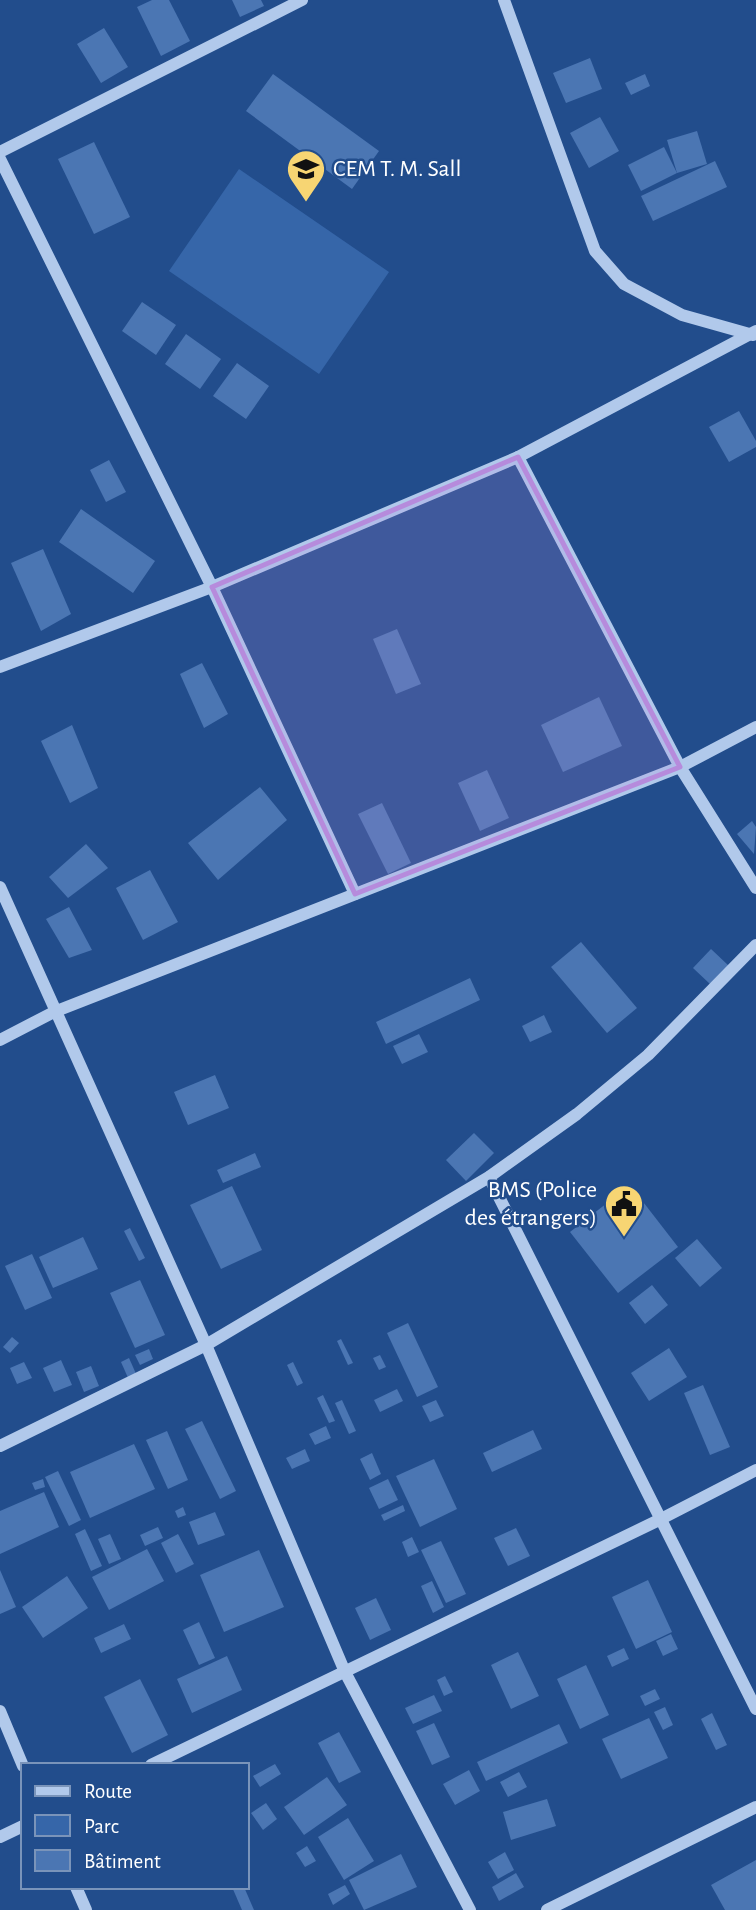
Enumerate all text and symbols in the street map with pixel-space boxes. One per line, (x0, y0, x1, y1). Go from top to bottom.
school or university icon: CEM T. M. Sall (285, 148, 327, 203)
place label: CEM T. M. Sall (333, 157, 461, 181)
place label: BMS (Police des étrangers) (464, 1178, 597, 1230)
public building icon: BMS (Police des étrangers) (603, 1183, 645, 1238)
legend (21, 1763, 248, 1889)
text: Route (84, 1781, 132, 1802)
text: Parc (84, 1816, 119, 1837)
text: Bâtiment (84, 1851, 161, 1872)

